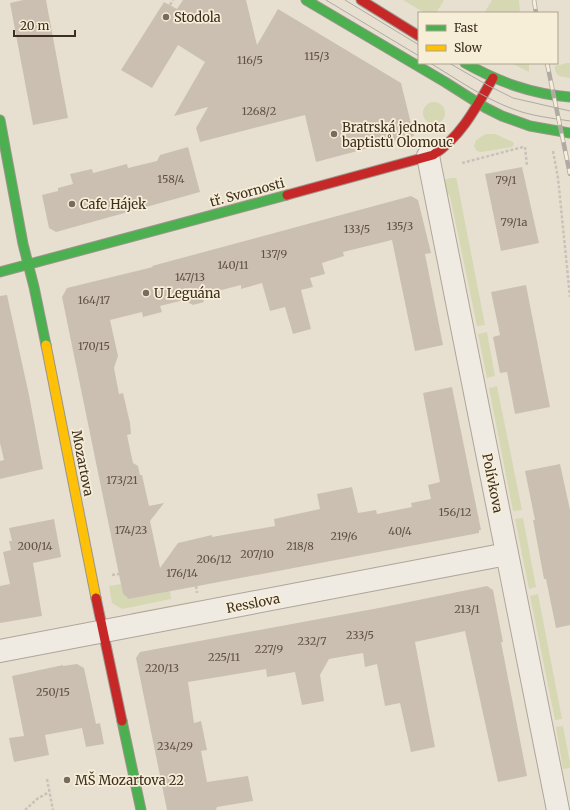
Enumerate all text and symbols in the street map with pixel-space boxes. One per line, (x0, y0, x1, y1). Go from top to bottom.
place label: Stodola (174, 9, 221, 26)
scale bar (14, 12, 75, 38)
marker: Stodola (161, 12, 171, 22)
legend (418, 12, 558, 64)
text: 20 m (20, 18, 49, 33)
text: Fast (454, 20, 478, 35)
text: Slow (454, 40, 483, 55)
house number: 115/3 (304, 49, 330, 63)
house number: 116/5 (237, 53, 263, 67)
house number: 1268/2 (242, 104, 276, 118)
place label: Bratrská jednota baptistů Olomouc (341, 119, 453, 151)
marker: Bratrská jednota baptistů Olomouc (329, 129, 339, 139)
house number: 158/4 (157, 172, 185, 186)
house number: 79/1 (496, 173, 516, 187)
street label: tř. Svornosti (208, 174, 286, 211)
place label: Cafe Hájek (80, 196, 147, 213)
marker: Cafe Hájek (67, 199, 77, 209)
house number: 79/1a (501, 215, 528, 229)
house number: 135/3 (387, 219, 413, 233)
house number: 133/5 (344, 222, 370, 236)
house number: 137/9 (261, 247, 288, 261)
house number: 140/11 (217, 258, 249, 272)
house number: 147/13 (175, 270, 205, 284)
place label: U Leguána (154, 285, 220, 302)
marker: U Leguána (141, 288, 151, 298)
house number: 164/17 (78, 293, 110, 307)
house number: 170/15 (78, 339, 110, 353)
street label: Mozartova (68, 429, 97, 498)
street label: Polívkova (478, 452, 507, 514)
house number: 173/21 (106, 473, 138, 487)
house number: 156/12 (439, 505, 471, 519)
house number: 174/23 (115, 523, 147, 537)
house number: 40/4 (388, 524, 412, 538)
house number: 219/6 (331, 529, 358, 543)
house number: 200/14 (17, 539, 53, 553)
house number: 218/8 (286, 539, 314, 553)
house number: 207/10 (240, 547, 274, 561)
house number: 206/12 (196, 552, 232, 566)
house number: 176/14 (166, 566, 198, 580)
street label: Resslova (225, 590, 281, 617)
house number: 213/1 (454, 602, 480, 616)
house number: 233/5 (346, 628, 374, 642)
house number: 232/7 (298, 634, 326, 648)
house number: 227/9 (255, 642, 283, 656)
house number: 225/11 (208, 650, 240, 664)
house number: 220/13 (145, 661, 179, 675)
house number: 250/15 (36, 685, 70, 699)
house number: 234/29 (157, 739, 193, 753)
place label: MŠ Mozartova 22 (75, 771, 184, 789)
marker: MŠ Mozartova 22 (62, 775, 72, 785)

